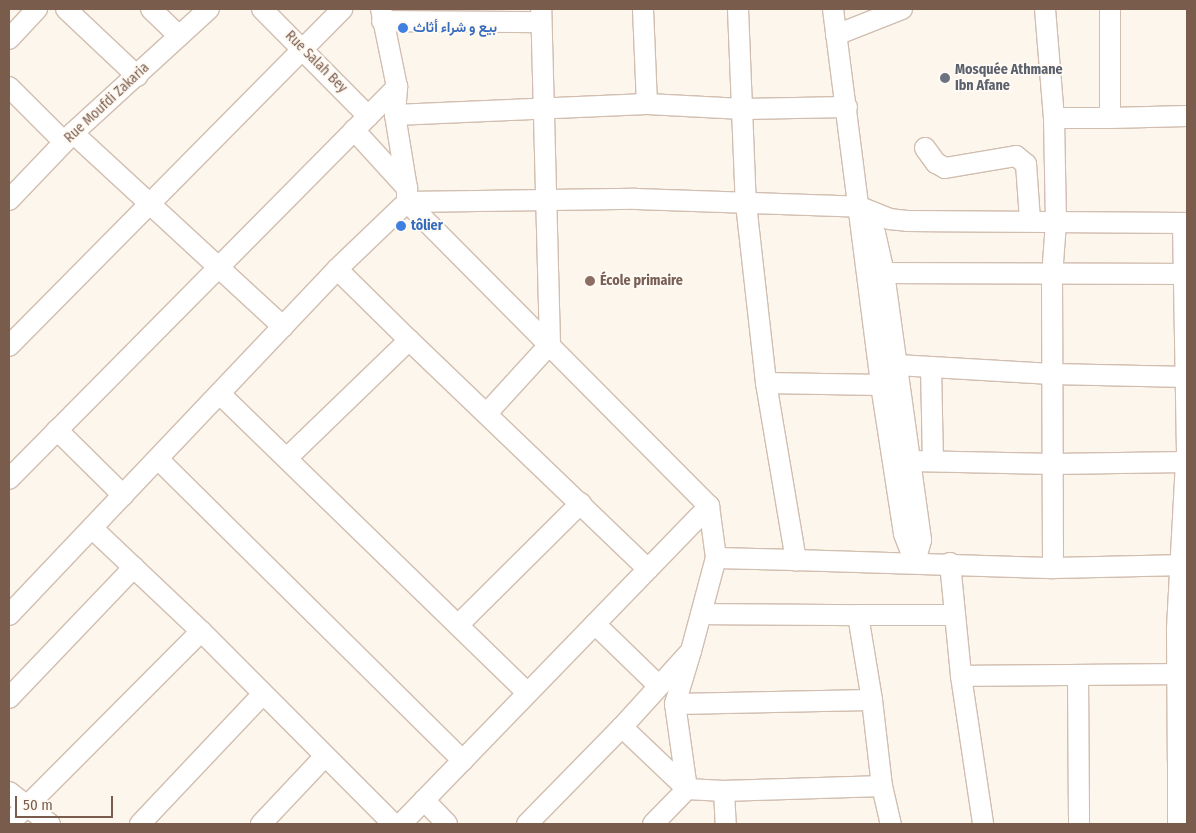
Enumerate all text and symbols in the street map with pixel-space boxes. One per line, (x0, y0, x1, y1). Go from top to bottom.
place label: بيع و شراء أثاث (413, 20, 497, 36)
marker: بيع و شراء أثاث (397, 22, 409, 34)
street label: Rue Salah Bey (282, 28, 350, 96)
street label: Rue Moufdi Zakaria (61, 59, 153, 147)
place label: Mosquée Athmane Ibn Afane (955, 62, 1063, 94)
marker: Mosquée Athmane Ibn Afane (939, 72, 951, 84)
place label: tôlier (411, 218, 443, 234)
marker: tôlier (395, 220, 407, 232)
place label: École primaire (600, 273, 683, 289)
marker: École primaire (584, 275, 596, 287)
scale bar (18, 786, 115, 818)
text: 50 m (23, 796, 53, 814)

